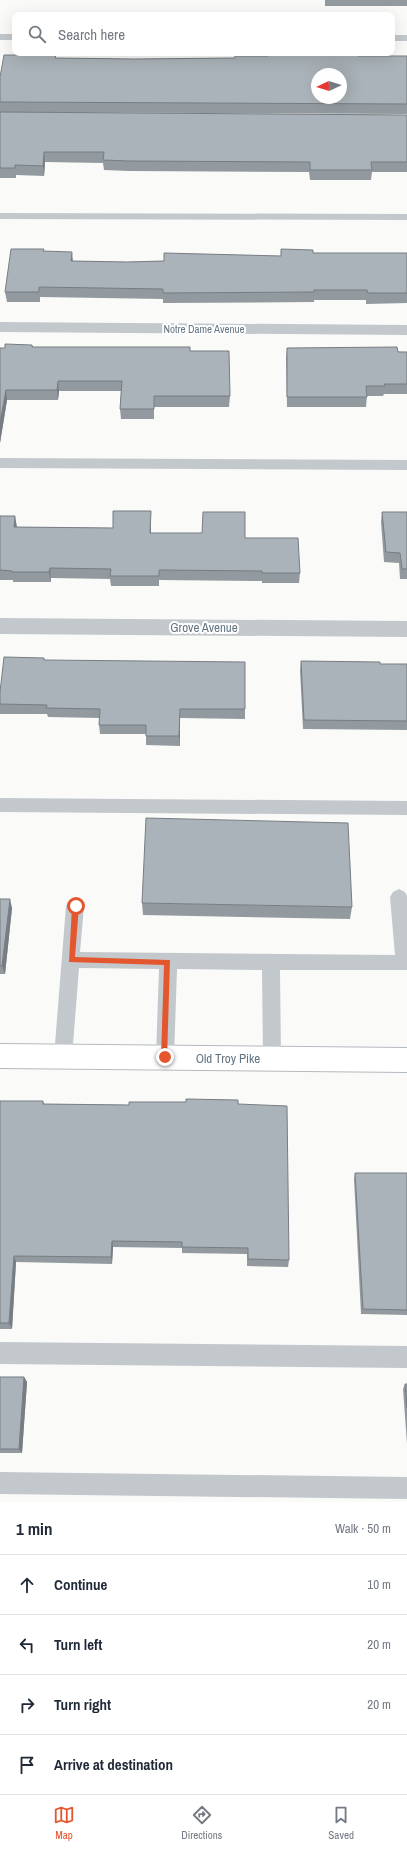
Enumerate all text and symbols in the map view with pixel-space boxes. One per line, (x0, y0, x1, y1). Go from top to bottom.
search box (12, 12, 395, 56)
icon: search (26, 23, 48, 45)
text: Search here (58, 24, 125, 45)
north arrow (311, 68, 347, 104)
street label: Notre Dame Avenue (163, 322, 245, 336)
street label: Grove Avenue (170, 619, 238, 636)
route start (67, 897, 85, 915)
route end (156, 1048, 174, 1066)
street label: Old Troy Pike (196, 1050, 260, 1067)
text: 1 min (16, 1517, 52, 1540)
text: Walk · 50 m (335, 1520, 391, 1537)
icon: ahead (16, 1574, 38, 1596)
text: Continue (54, 1574, 107, 1595)
text: 10 m (367, 1576, 391, 1593)
icon: left (16, 1634, 38, 1656)
text: Turn left (54, 1634, 102, 1655)
text: 20 m (367, 1636, 391, 1653)
icon: right (16, 1694, 38, 1716)
text: Turn right (54, 1694, 111, 1715)
text: 20 m (367, 1696, 391, 1713)
icon: arrive (16, 1754, 38, 1776)
text: Arrive at destination (54, 1754, 173, 1775)
tab: Map (53, 1804, 75, 1842)
tab: Directions (181, 1804, 222, 1842)
tab: Saved (328, 1804, 354, 1842)

